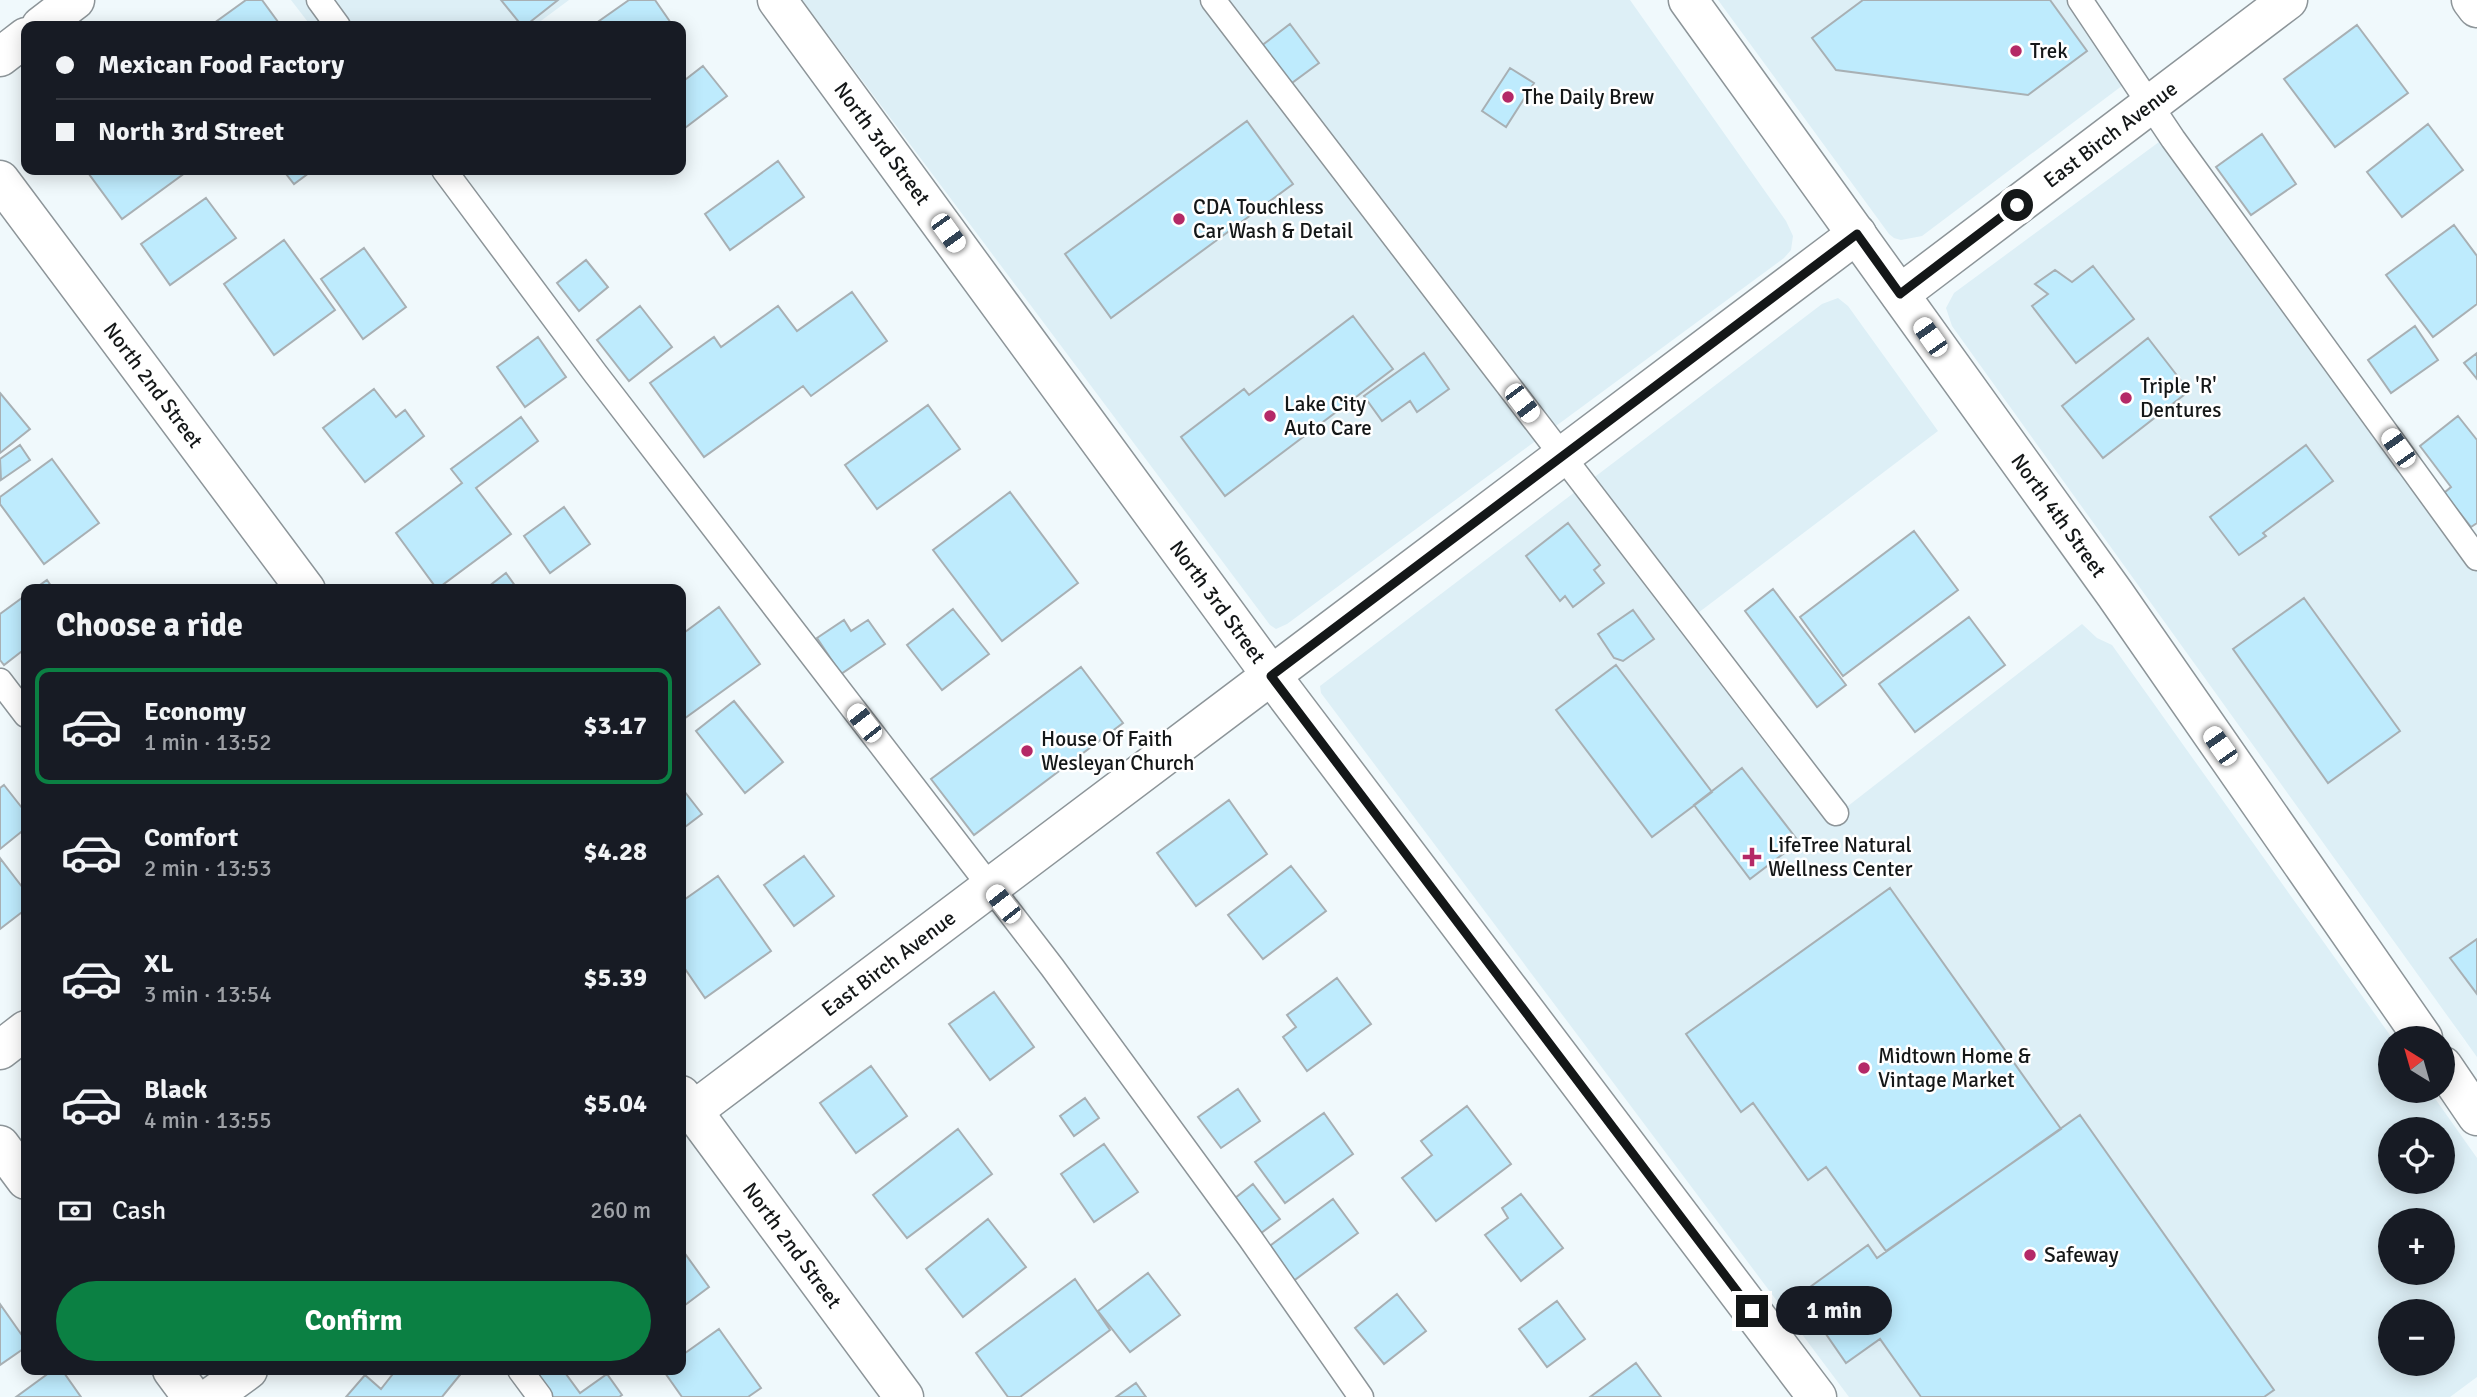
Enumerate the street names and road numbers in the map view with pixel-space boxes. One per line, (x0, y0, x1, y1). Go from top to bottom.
street label: East Birch Avenue (2038, 76, 2182, 194)
street label: North 3rd Street (828, 77, 936, 210)
street label: North 2nd Street (98, 317, 208, 453)
street label: North 4th Street (2005, 449, 2112, 583)
street label: North 3rd Street (1164, 535, 1271, 669)
street label: East Birch Avenue (817, 905, 961, 1022)
street label: North 2nd Street (737, 1177, 847, 1314)

